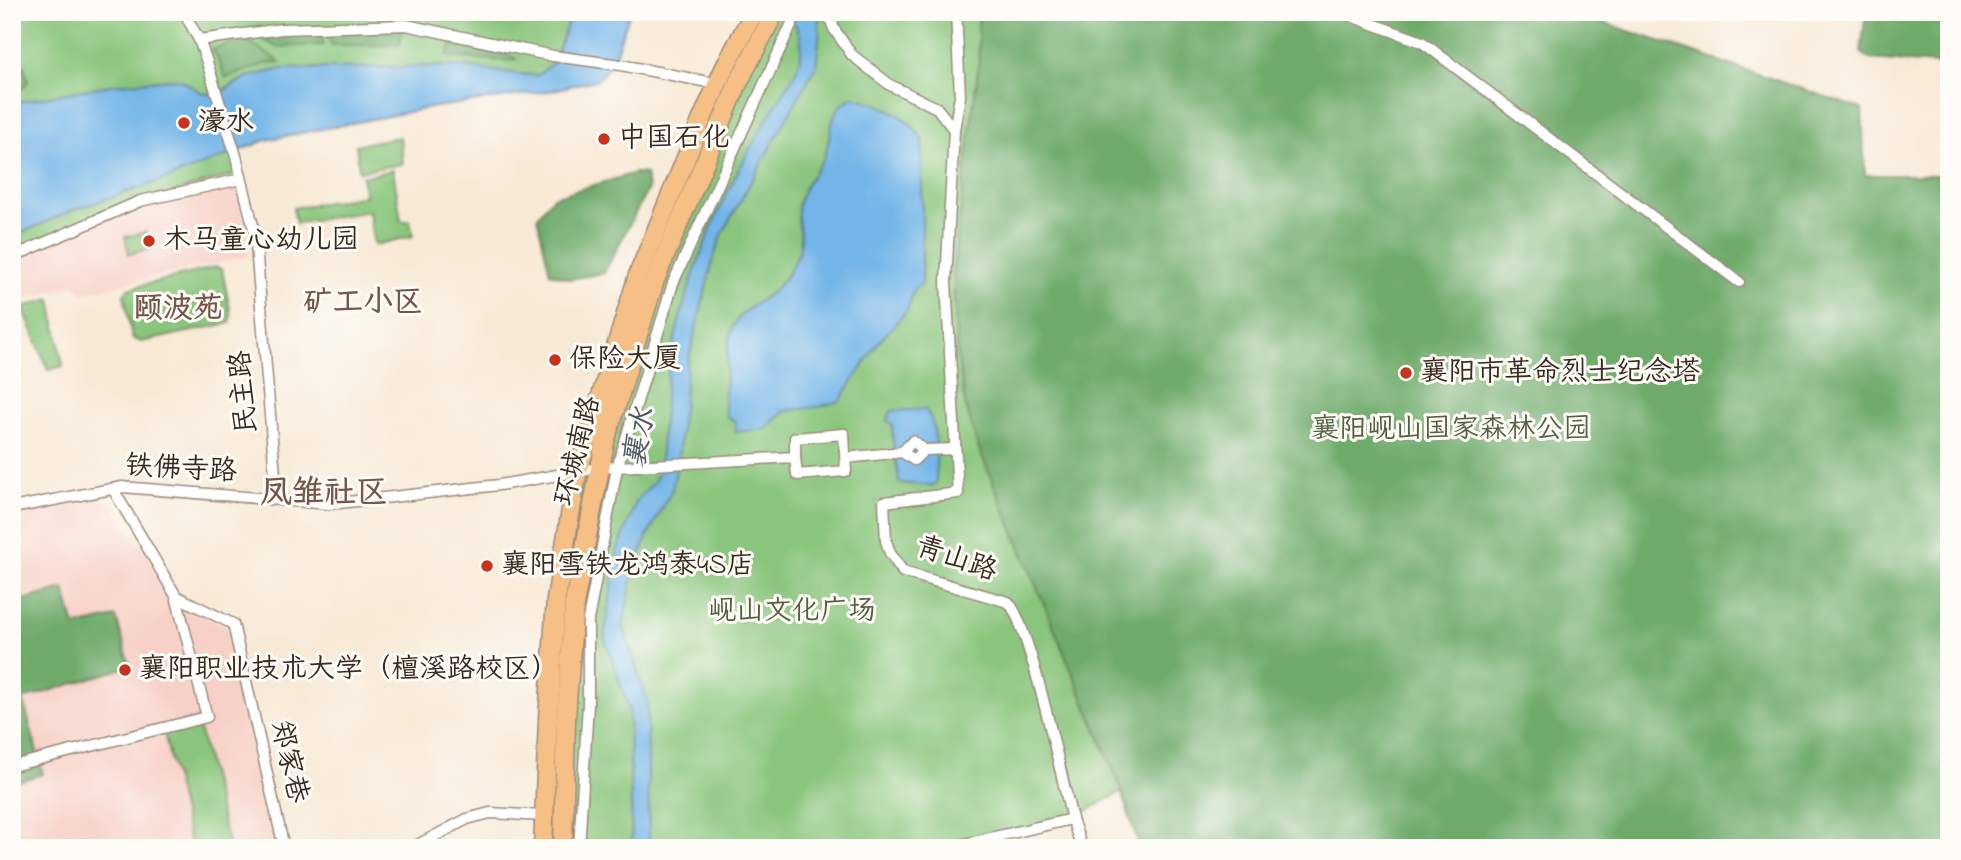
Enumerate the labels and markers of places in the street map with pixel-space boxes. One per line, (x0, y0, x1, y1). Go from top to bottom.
place label: 濠水 (198, 103, 254, 144)
marker: 濠水 (176, 115, 192, 131)
place label: 中国石化 (618, 119, 730, 160)
marker: 中国石化 (596, 131, 612, 147)
place label: 木马童心幼儿园 (163, 221, 359, 262)
marker: 木马童心幼儿园 (141, 233, 157, 249)
place label: 保险大厦 (569, 340, 681, 381)
marker: 保险大厦 (547, 352, 563, 368)
place label: 襄阳市革命烈士纪念塔 (1420, 353, 1700, 394)
marker: 襄阳市革命烈士纪念塔 (1398, 365, 1414, 381)
place label: 襄阳雪铁龙鸿泰4S店 (501, 546, 755, 587)
marker: 襄阳雪铁龙鸿泰4S店 (479, 558, 495, 574)
place label: 襄阳职业技术大学（檀溪路校区） (139, 650, 559, 691)
marker: 襄阳职业技术大学（檀溪路校区） (117, 662, 133, 678)

